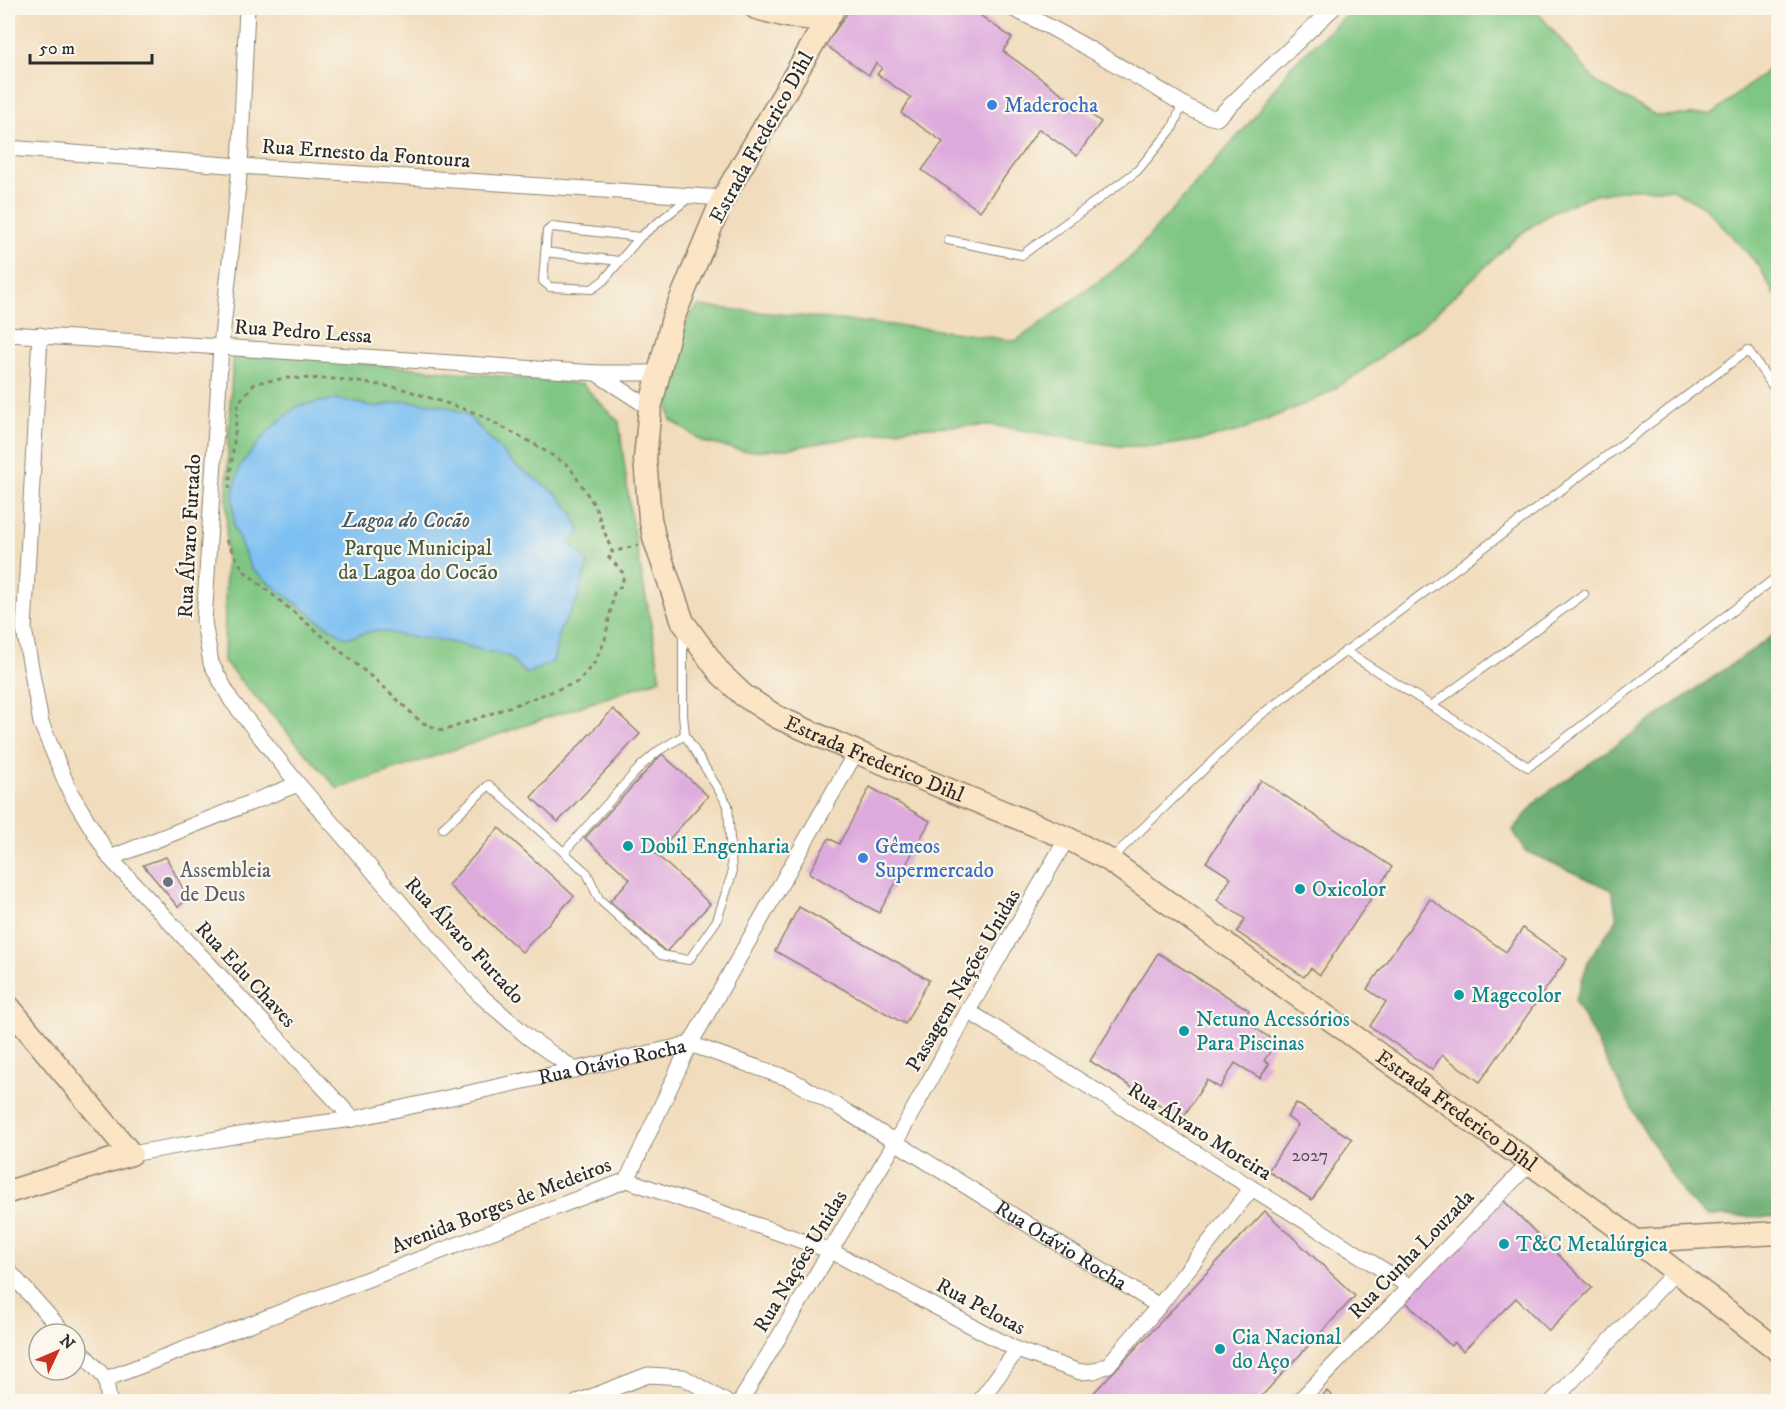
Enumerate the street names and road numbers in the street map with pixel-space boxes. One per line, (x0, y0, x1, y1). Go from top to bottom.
street label: Estrada Frederico Dihl (704, 47, 820, 228)
street label: Rua Ernesto da Fontoura (261, 134, 471, 174)
street label: Rua Pedro Lessa (233, 314, 373, 350)
street label: Rua Álvaro Furtado (171, 453, 207, 619)
street label: Estrada Frederico Dihl (780, 710, 968, 809)
street label: Rua Álvaro Furtado (399, 870, 531, 1010)
street label: Passagem Nações Unidas (901, 884, 1027, 1077)
street label: Rua Edu Chaves (189, 916, 301, 1033)
street label: Rua Otávio Rocha (536, 1033, 688, 1091)
street label: Estrada Frederico Dihl (1370, 1044, 1542, 1178)
street label: Rua Álvaro Moreira (1122, 1075, 1278, 1187)
street label: Avenida Borges de Medeiros (388, 1152, 615, 1260)
street label: Rua Cunha Louzada (1343, 1184, 1480, 1325)
street label: Rua Nações Unidas (748, 1186, 854, 1337)
street label: Rua Otávio Rocha (990, 1195, 1131, 1297)
street label: Rua Pelotas (931, 1273, 1030, 1341)

